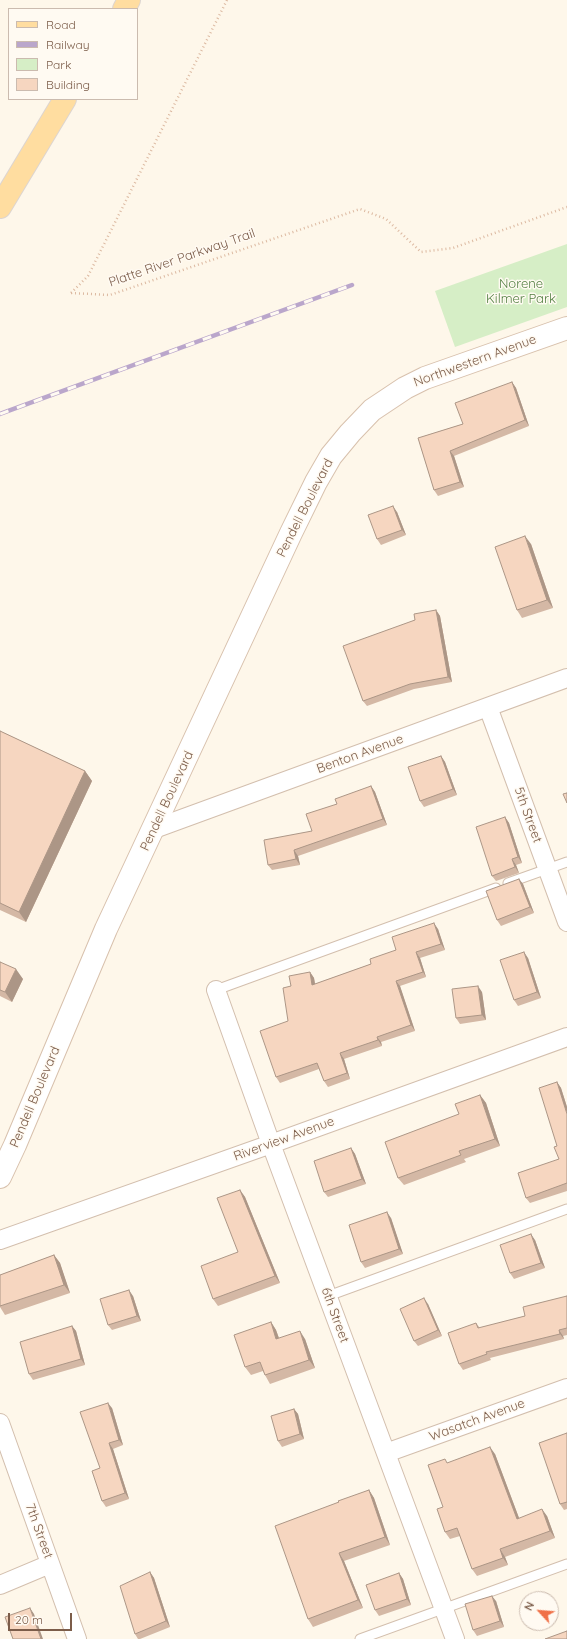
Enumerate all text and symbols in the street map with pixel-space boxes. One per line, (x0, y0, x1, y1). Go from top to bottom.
legend (8, 8, 138, 100)
text: Road (46, 17, 76, 32)
text: Railway (46, 37, 90, 52)
text: Park (46, 57, 71, 72)
text: Building (46, 77, 90, 92)
street label: Platte River Parkway Trail (107, 226, 257, 290)
park label: Norene Kilmer Park (486, 276, 556, 307)
street label: Northwestern Avenue (411, 332, 539, 390)
street label: Pendell Boulevard (273, 456, 337, 560)
street label: Benton Avenue (315, 731, 405, 777)
street label: Pendell Boulevard (137, 749, 197, 853)
street label: 5th Street (511, 785, 545, 845)
street label: Pendell Boulevard (7, 1044, 63, 1150)
street label: Riverview Avenue (231, 1114, 337, 1164)
street label: 6th Street (318, 1285, 352, 1345)
street label: Wasatch Avenue (427, 1395, 527, 1445)
street label: 7th Street (22, 1501, 56, 1561)
north arrow (519, 1591, 559, 1631)
text: N (521, 1599, 537, 1613)
scale bar (10, 1605, 74, 1631)
text: 20 m (15, 1612, 43, 1627)

